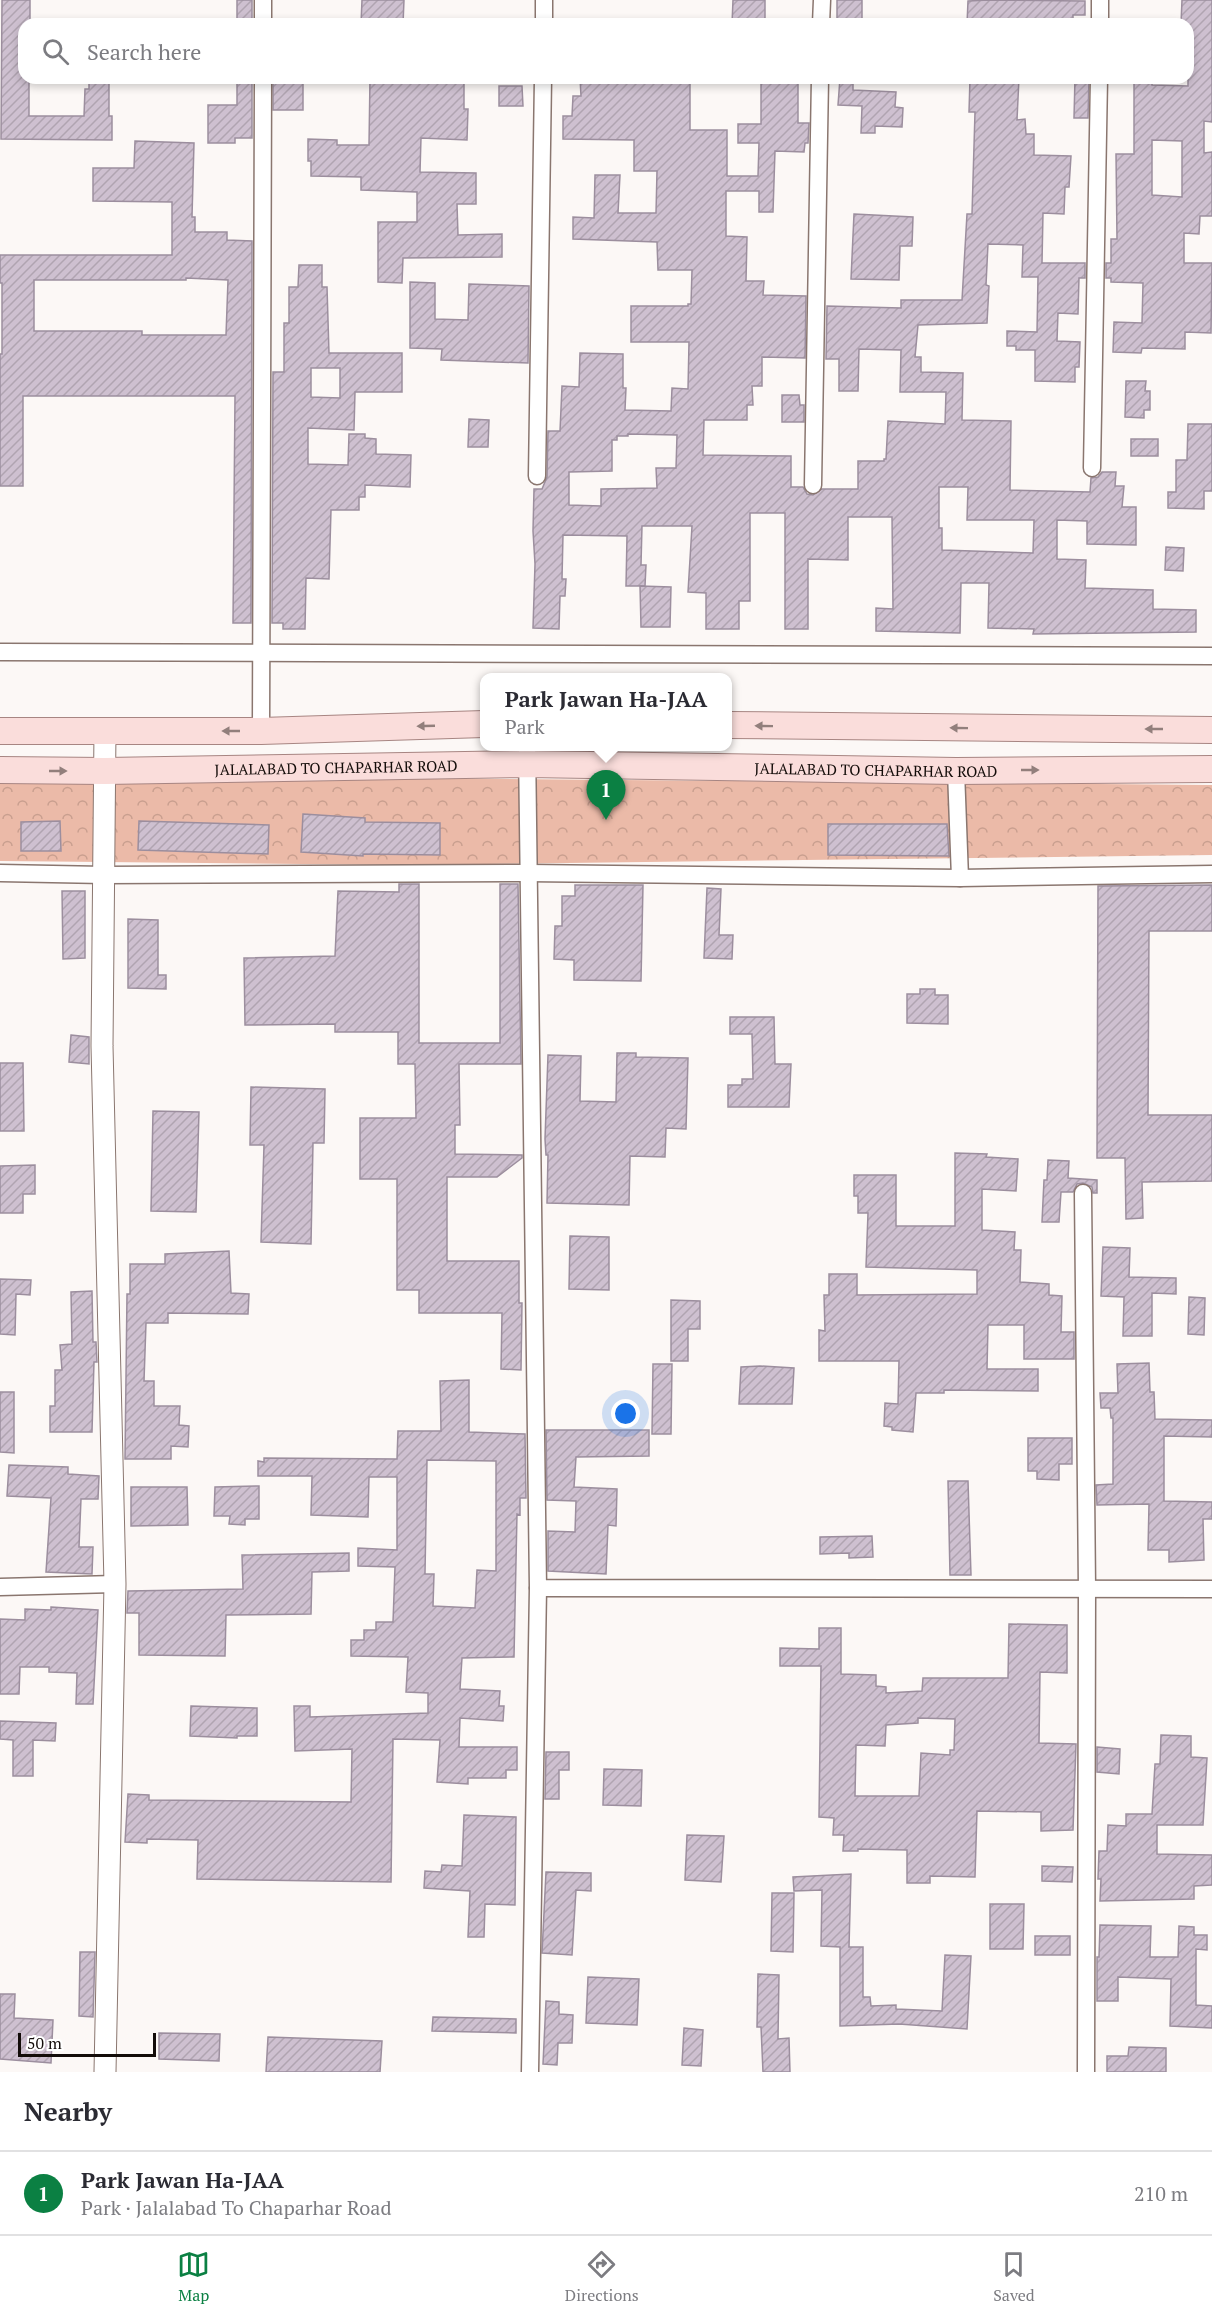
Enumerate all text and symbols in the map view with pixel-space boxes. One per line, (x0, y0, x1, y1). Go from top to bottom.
search box (18, 18, 1194, 84)
icon: search (39, 35, 72, 68)
text: Search here (87, 37, 201, 66)
popup (480, 673, 732, 751)
text: Park Jawan Ha-JAA (505, 684, 707, 713)
text: Park (505, 713, 545, 740)
one-way arrow (417, 721, 436, 731)
one-way arrow (754, 721, 773, 730)
one-way arrow (949, 723, 968, 732)
one-way arrow (1144, 724, 1163, 734)
one-way arrow (222, 726, 241, 736)
street label: JALALABAD TO CHAPARHAR ROAD (214, 755, 458, 779)
street label: JALALABAD TO CHAPARHAR ROAD (754, 758, 997, 781)
one-way arrow (1021, 765, 1040, 775)
one-way arrow (49, 766, 68, 776)
pin: 1 (586, 770, 626, 820)
your location (611, 1399, 640, 1428)
scale bar (18, 2030, 156, 2058)
text: 50 m (27, 2032, 62, 2054)
text: Nearby (24, 2094, 112, 2128)
text: Park Jawan Ha-JAA (81, 2165, 284, 2194)
text: 1 (38, 2180, 49, 2207)
text: 210 m (1134, 2180, 1188, 2207)
text: Park · Jalalabad To Chaparhar Road (81, 2194, 392, 2221)
tab: Map (177, 2248, 210, 2306)
tab: Directions (565, 2248, 639, 2306)
tab: Saved (993, 2248, 1035, 2306)

